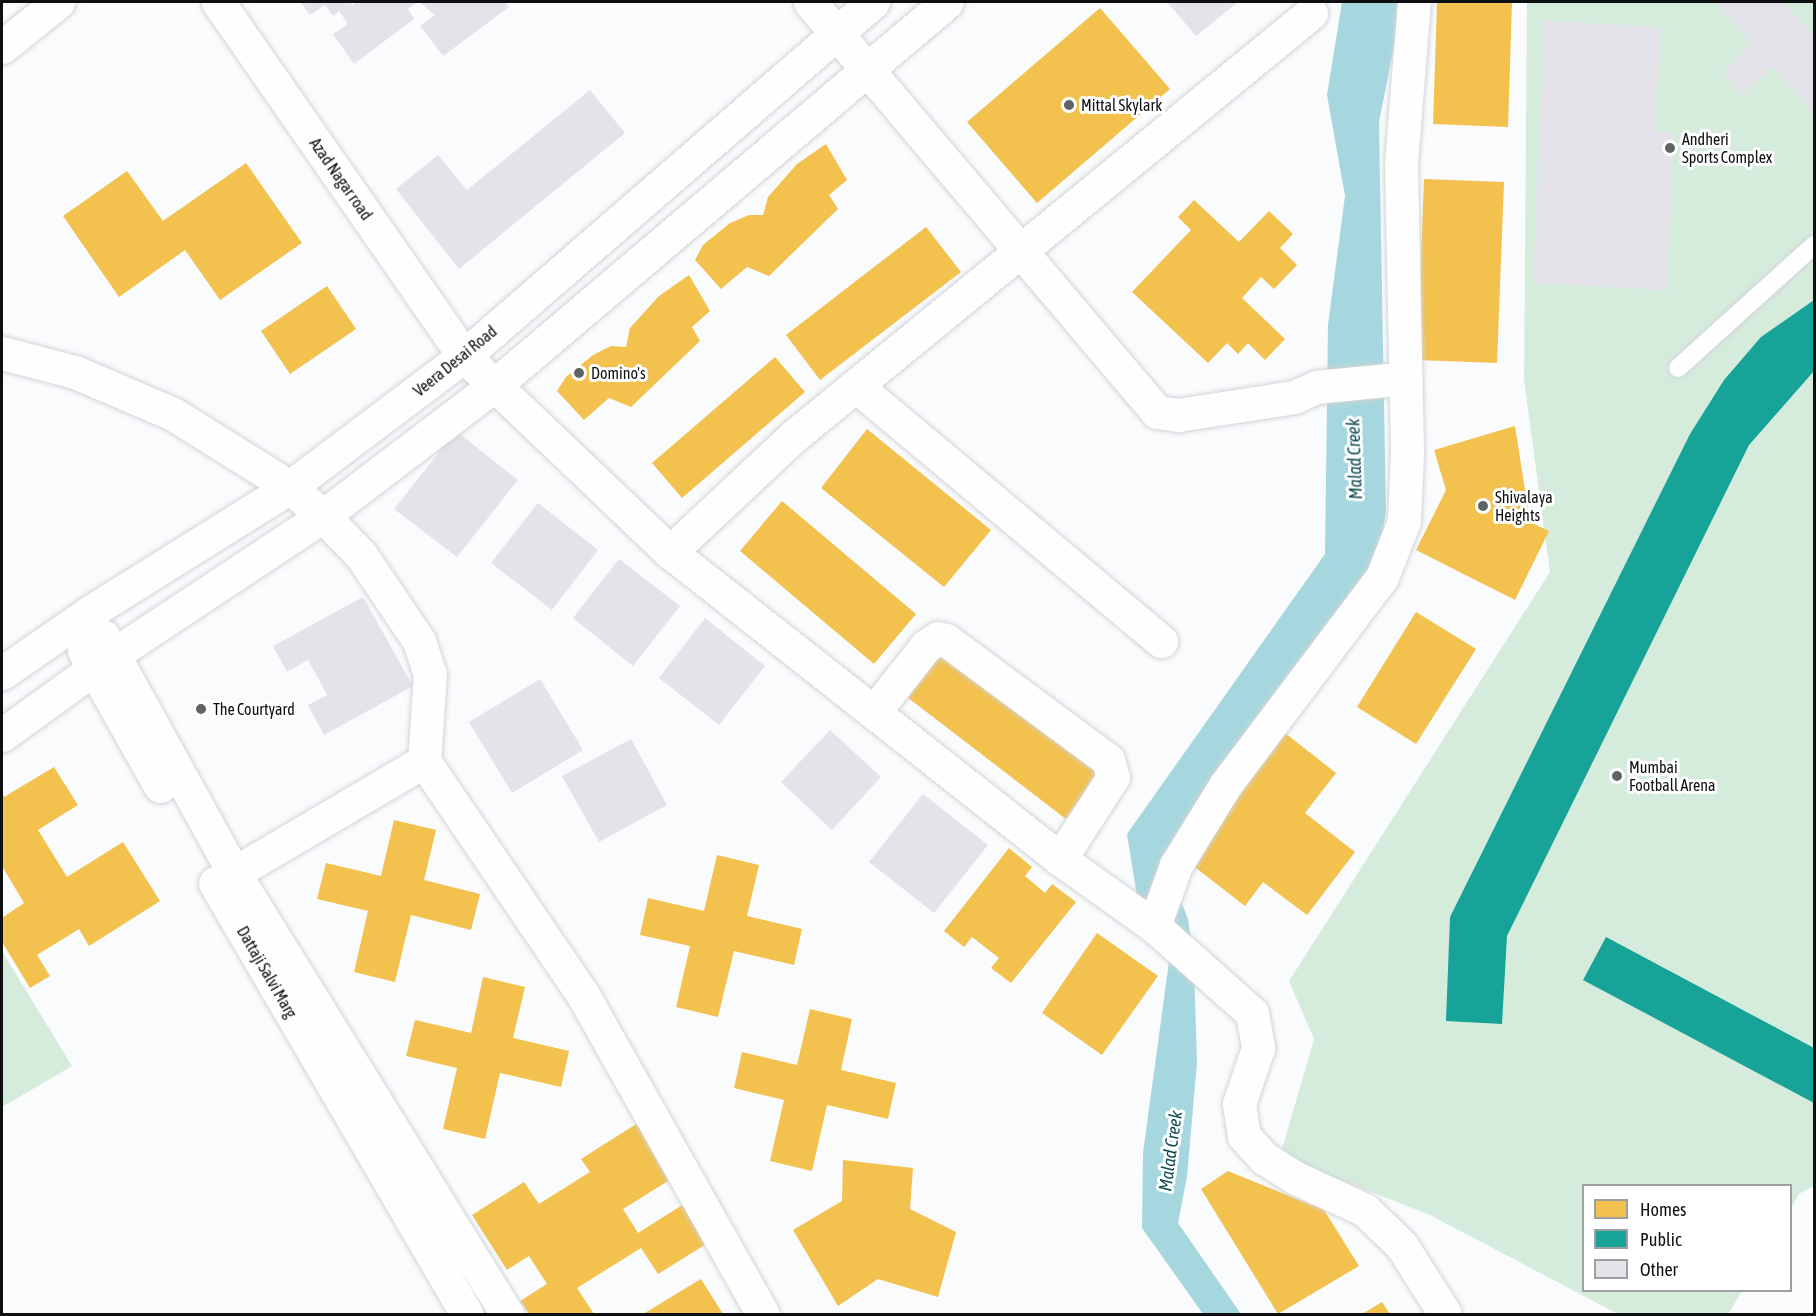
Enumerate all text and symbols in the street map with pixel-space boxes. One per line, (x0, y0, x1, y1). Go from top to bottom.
place label: Mittal Skylark (1081, 95, 1162, 115)
marker: Mittal Skylark (1062, 98, 1076, 112)
place label: Andheri Sports Complex (1682, 129, 1772, 167)
street label: Azad Nagar road (306, 134, 376, 224)
marker: Andheri Sports Complex (1663, 141, 1677, 155)
street label: Veera Desai Road (409, 322, 501, 400)
place label: Domino's (591, 363, 646, 383)
marker: Domino's (572, 366, 586, 380)
water label: Malad Creek (1343, 418, 1367, 500)
place label: Shivalaya Heights (1495, 487, 1553, 525)
marker: Shivalaya Heights (1476, 499, 1490, 513)
place label: The Courtyard (213, 699, 295, 719)
marker: The Courtyard (194, 702, 208, 716)
place label: Mumbai Football Arena (1629, 757, 1715, 795)
marker: Mumbai Football Arena (1610, 769, 1624, 783)
street label: Dattaji Salvi Marg (233, 923, 301, 1021)
water label: Malad Creek (1155, 1109, 1187, 1193)
legend (1582, 1184, 1792, 1292)
text: Homes (1640, 1199, 1686, 1220)
text: Public (1640, 1229, 1682, 1250)
text: Other (1640, 1259, 1678, 1280)

